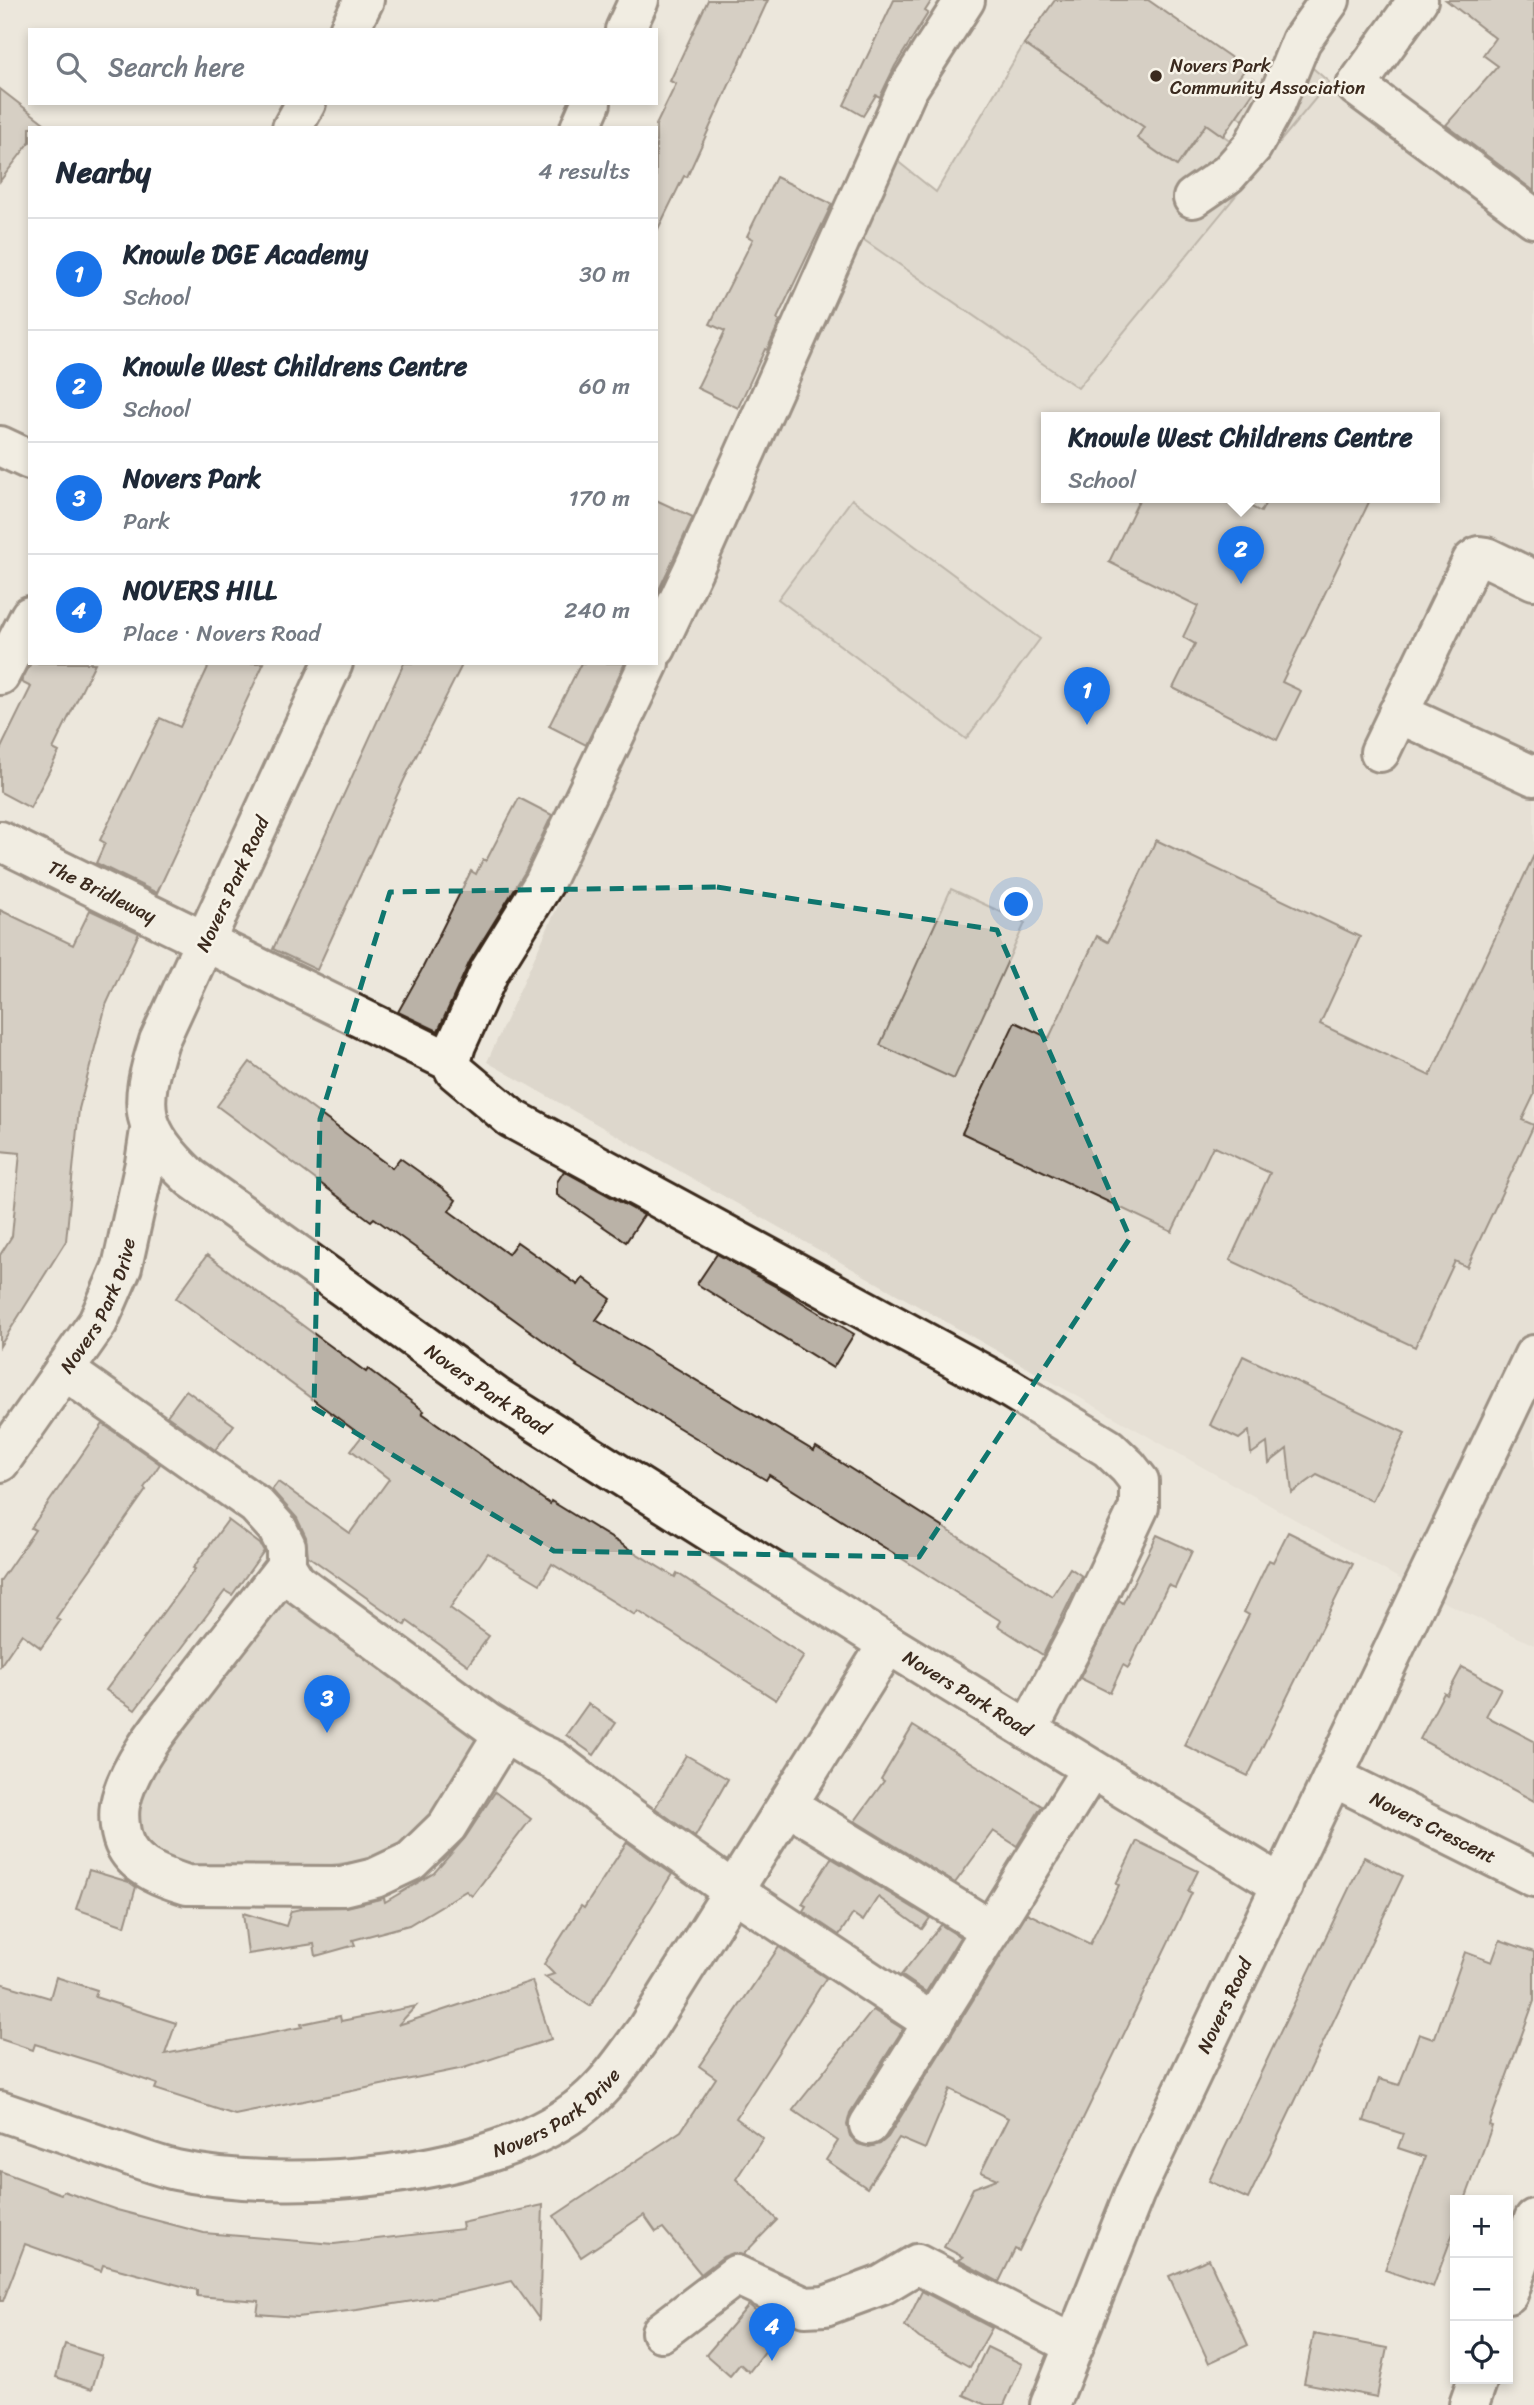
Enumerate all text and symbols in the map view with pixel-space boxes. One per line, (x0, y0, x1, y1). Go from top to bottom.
search box (28, 28, 658, 105)
text: Search here (108, 44, 245, 90)
icon: search (52, 48, 90, 86)
place label: Novers Park Community Association (1170, 49, 1365, 104)
marker: Novers Park Community Association (1148, 68, 1164, 84)
text: Nearby (56, 145, 151, 199)
text: 4 results (538, 151, 630, 192)
text: Knowle DGE Academy (123, 231, 368, 277)
text: 1 (74, 254, 84, 295)
text: 30 m (579, 254, 630, 295)
text: School (123, 277, 191, 318)
text: Knowle West Childrens Centre (123, 343, 467, 389)
text: 2 (72, 366, 86, 407)
text: 60 m (579, 366, 630, 407)
text: School (123, 389, 191, 430)
popup (1041, 412, 1440, 503)
text: Knowle West Childrens Centre (1068, 414, 1413, 460)
text: Novers Park (123, 455, 261, 501)
text: School (1068, 460, 1136, 501)
text: 3 (73, 478, 85, 519)
text: 170 m (569, 478, 630, 519)
text: Park (123, 501, 170, 542)
pin: 2 (1218, 526, 1264, 584)
text: NOVERS HILL (123, 567, 277, 613)
text: 4 (72, 590, 86, 631)
text: 240 m (564, 590, 630, 631)
text: Place · Novers Road (123, 613, 320, 654)
pin: 1 (1064, 667, 1110, 725)
street label: Novers Park Road (187, 809, 279, 958)
street label: The Bridleway (42, 851, 162, 932)
your location (999, 887, 1033, 921)
street label: Novers Park Drive (51, 1234, 145, 1380)
street label: Novers Park Road (418, 1335, 559, 1445)
street label: Novers Park Road (896, 1641, 1040, 1747)
pin: 3 (304, 1675, 350, 1733)
street label: Novers Crescent (1364, 1782, 1502, 1873)
street label: Novers Road (1187, 1951, 1262, 2059)
street label: Novers Park Drive (488, 2060, 629, 2167)
map controls (1450, 2195, 1513, 2384)
button: + (1450, 2195, 1513, 2258)
button: − (1450, 2258, 1513, 2321)
pin: 4 (749, 2303, 795, 2361)
button: locate (1450, 2321, 1513, 2384)

